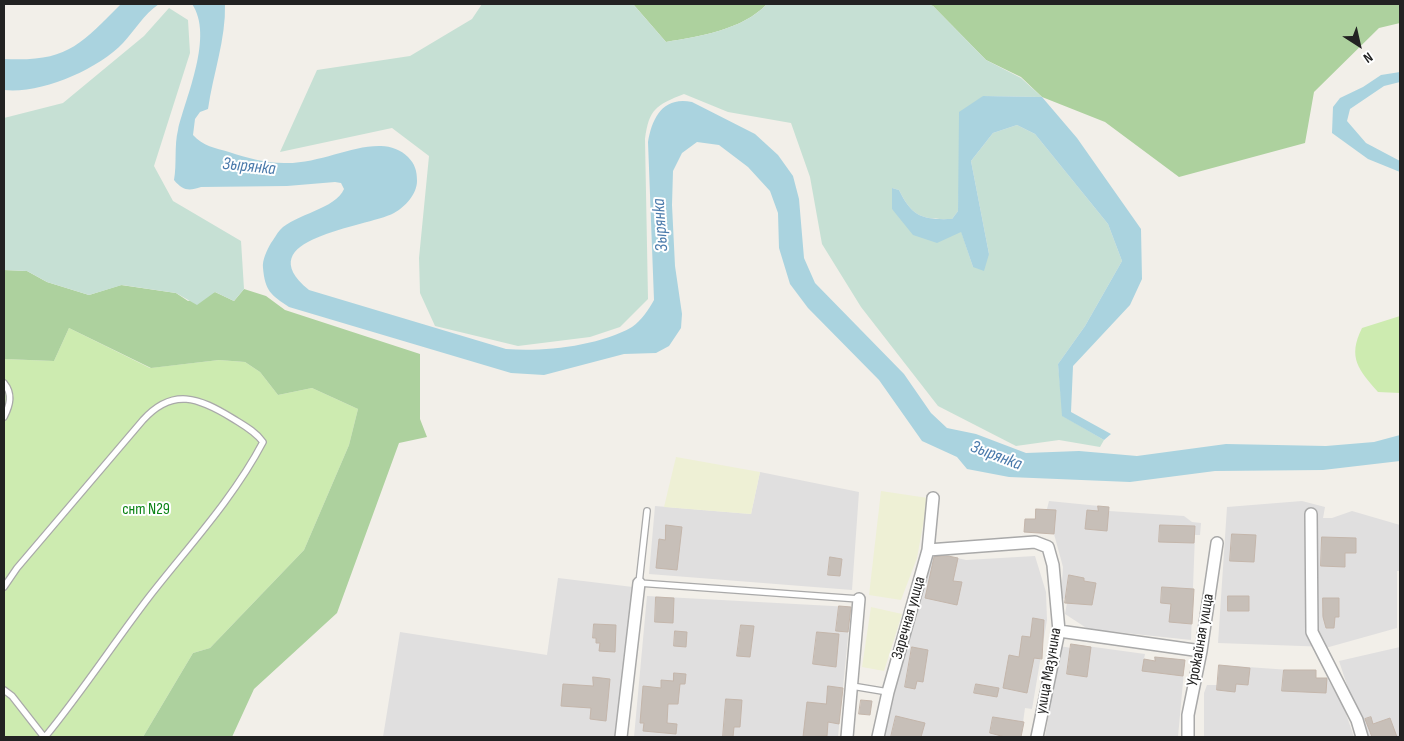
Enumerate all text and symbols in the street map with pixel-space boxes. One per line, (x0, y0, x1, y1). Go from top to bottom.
north arrow (1334, 20, 1384, 70)
text: N (1360, 49, 1376, 67)
water label: Зырянка (221, 153, 277, 181)
water label: Зырянка (648, 198, 674, 252)
water label: Зырянка (967, 436, 1025, 476)
park label: снт N29 (122, 500, 170, 520)
street label: Заречная улица (888, 574, 930, 662)
street label: Урожайная улица (1183, 592, 1219, 688)
street label: улица Мазунина (1032, 626, 1066, 716)

